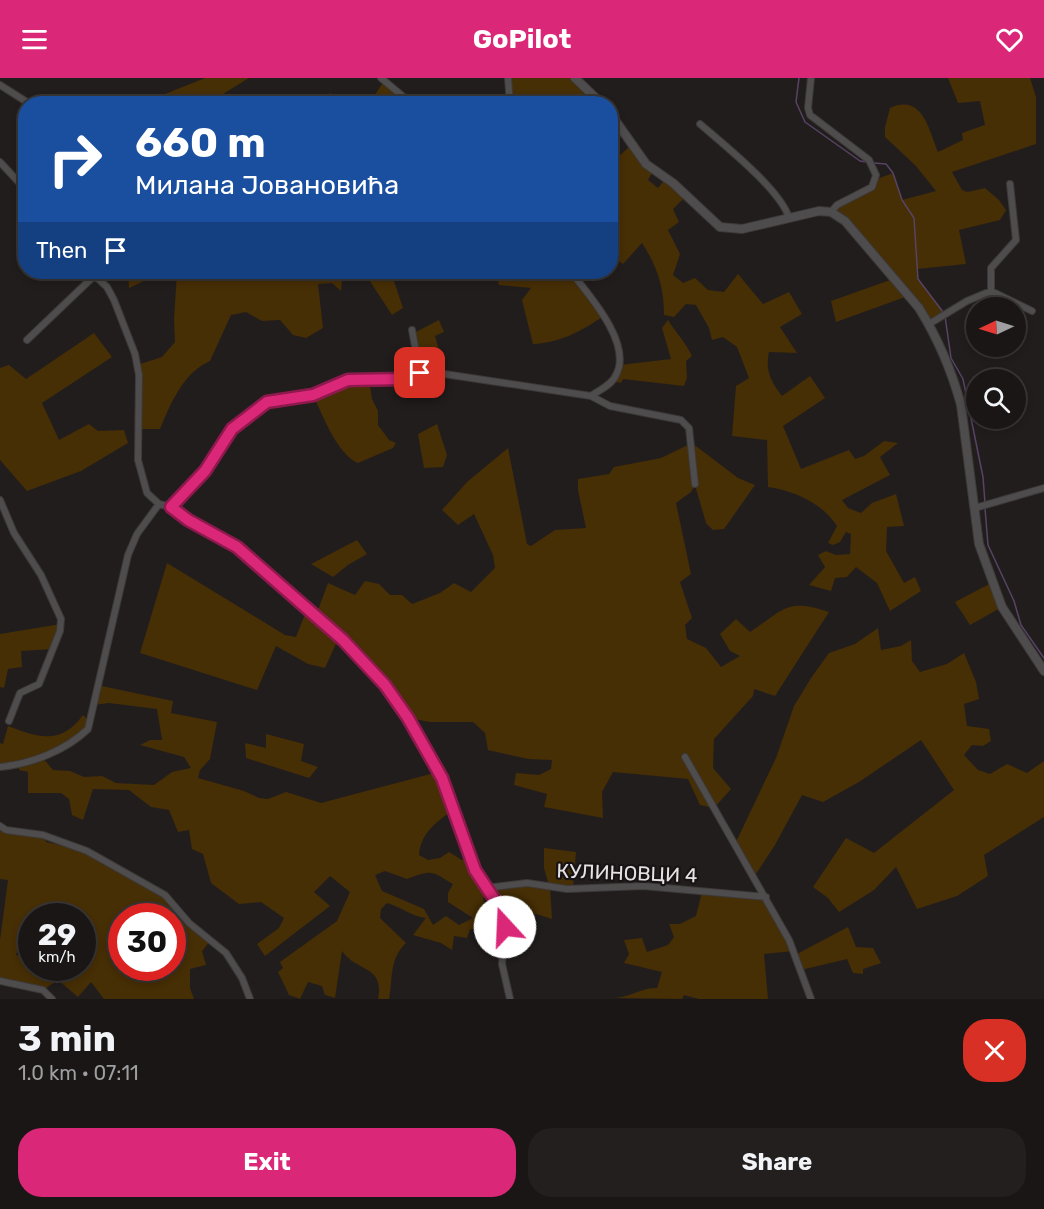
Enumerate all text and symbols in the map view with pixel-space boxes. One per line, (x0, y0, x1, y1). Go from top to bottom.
icon: menu (18, 23, 51, 56)
text: GoPilot (473, 23, 571, 55)
icon: heart (993, 23, 1026, 56)
text: 660 m (135, 118, 266, 168)
icon: right (36, 120, 114, 198)
text: Милана Јовановића (135, 169, 399, 201)
icon: arrive (99, 234, 132, 267)
text: Then (36, 237, 87, 264)
north arrow (966, 297, 1026, 357)
map controls (966, 297, 1026, 429)
pin (394, 347, 445, 398)
icon: arrive (403, 356, 436, 389)
button: search (966, 369, 1026, 429)
street label: КУЛИНОВЦИ 4 (556, 859, 698, 887)
position arrow (473, 895, 537, 959)
speed limit sign: 30 (108, 903, 186, 981)
text: 29 (38, 917, 76, 953)
text: km/h (38, 948, 76, 966)
text: 3 min (18, 1017, 116, 1060)
button: close (963, 1019, 1026, 1082)
text: 1.0 km · 07:11 (18, 1061, 139, 1085)
button: Exit (18, 1128, 516, 1197)
button: Share (528, 1128, 1026, 1197)

